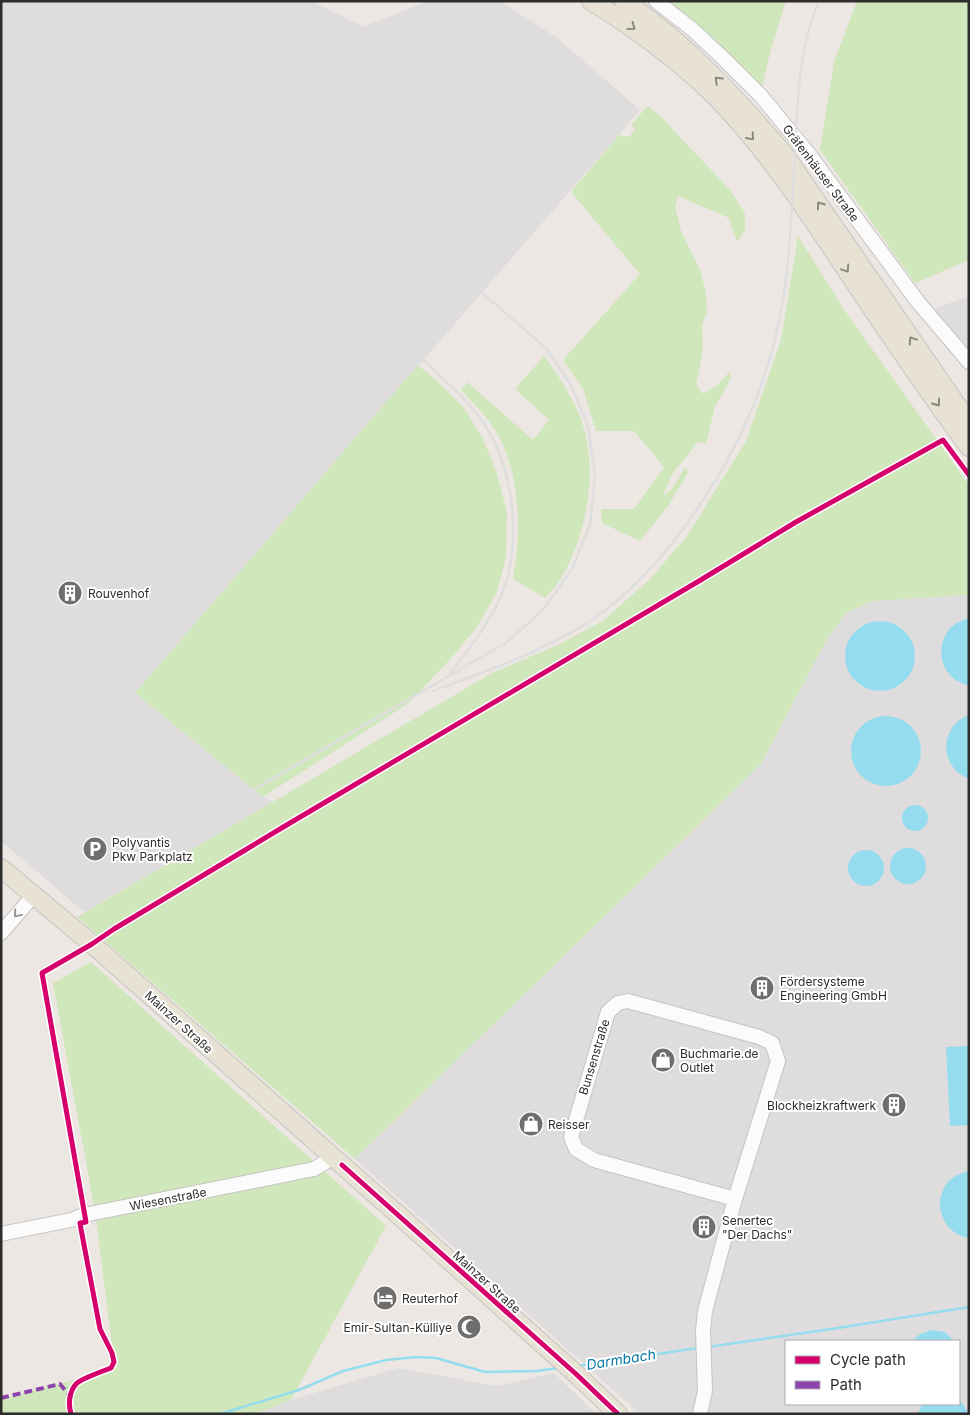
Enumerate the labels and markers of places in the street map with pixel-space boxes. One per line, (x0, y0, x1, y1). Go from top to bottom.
building icon: Rouvenhof (57, 580, 83, 606)
place label: Rouvenhof (88, 586, 150, 601)
place label: Polyvantis Pkw Parkplatz (112, 835, 193, 864)
parking icon: Polyvantis Pkw Parkplatz (82, 836, 108, 862)
place label: Fördersysteme Engineering GmbH (780, 974, 887, 1003)
building icon: Fördersysteme Engineering GmbH (749, 975, 775, 1001)
place label: Buchmarie.de Outlet (680, 1046, 759, 1075)
shop icon: Buchmarie.de Outlet (650, 1047, 676, 1073)
building icon: Blockheizkraftwerk (881, 1092, 907, 1118)
place label: Blockheizkraftwerk (767, 1098, 876, 1113)
shop icon: Reisser (518, 1111, 544, 1137)
place label: Reisser (548, 1117, 590, 1132)
place label: Senertec "Der Dachs" (722, 1213, 792, 1242)
building icon: Senertec "Der Dachs" (691, 1214, 717, 1240)
hotel icon: Reuterhof (372, 1285, 398, 1311)
place label: Reuterhof (402, 1291, 458, 1306)
mosque icon: Emir-Sultan-Külliye (456, 1314, 482, 1340)
place label: Emir-Sultan-Külliye (344, 1320, 452, 1335)

